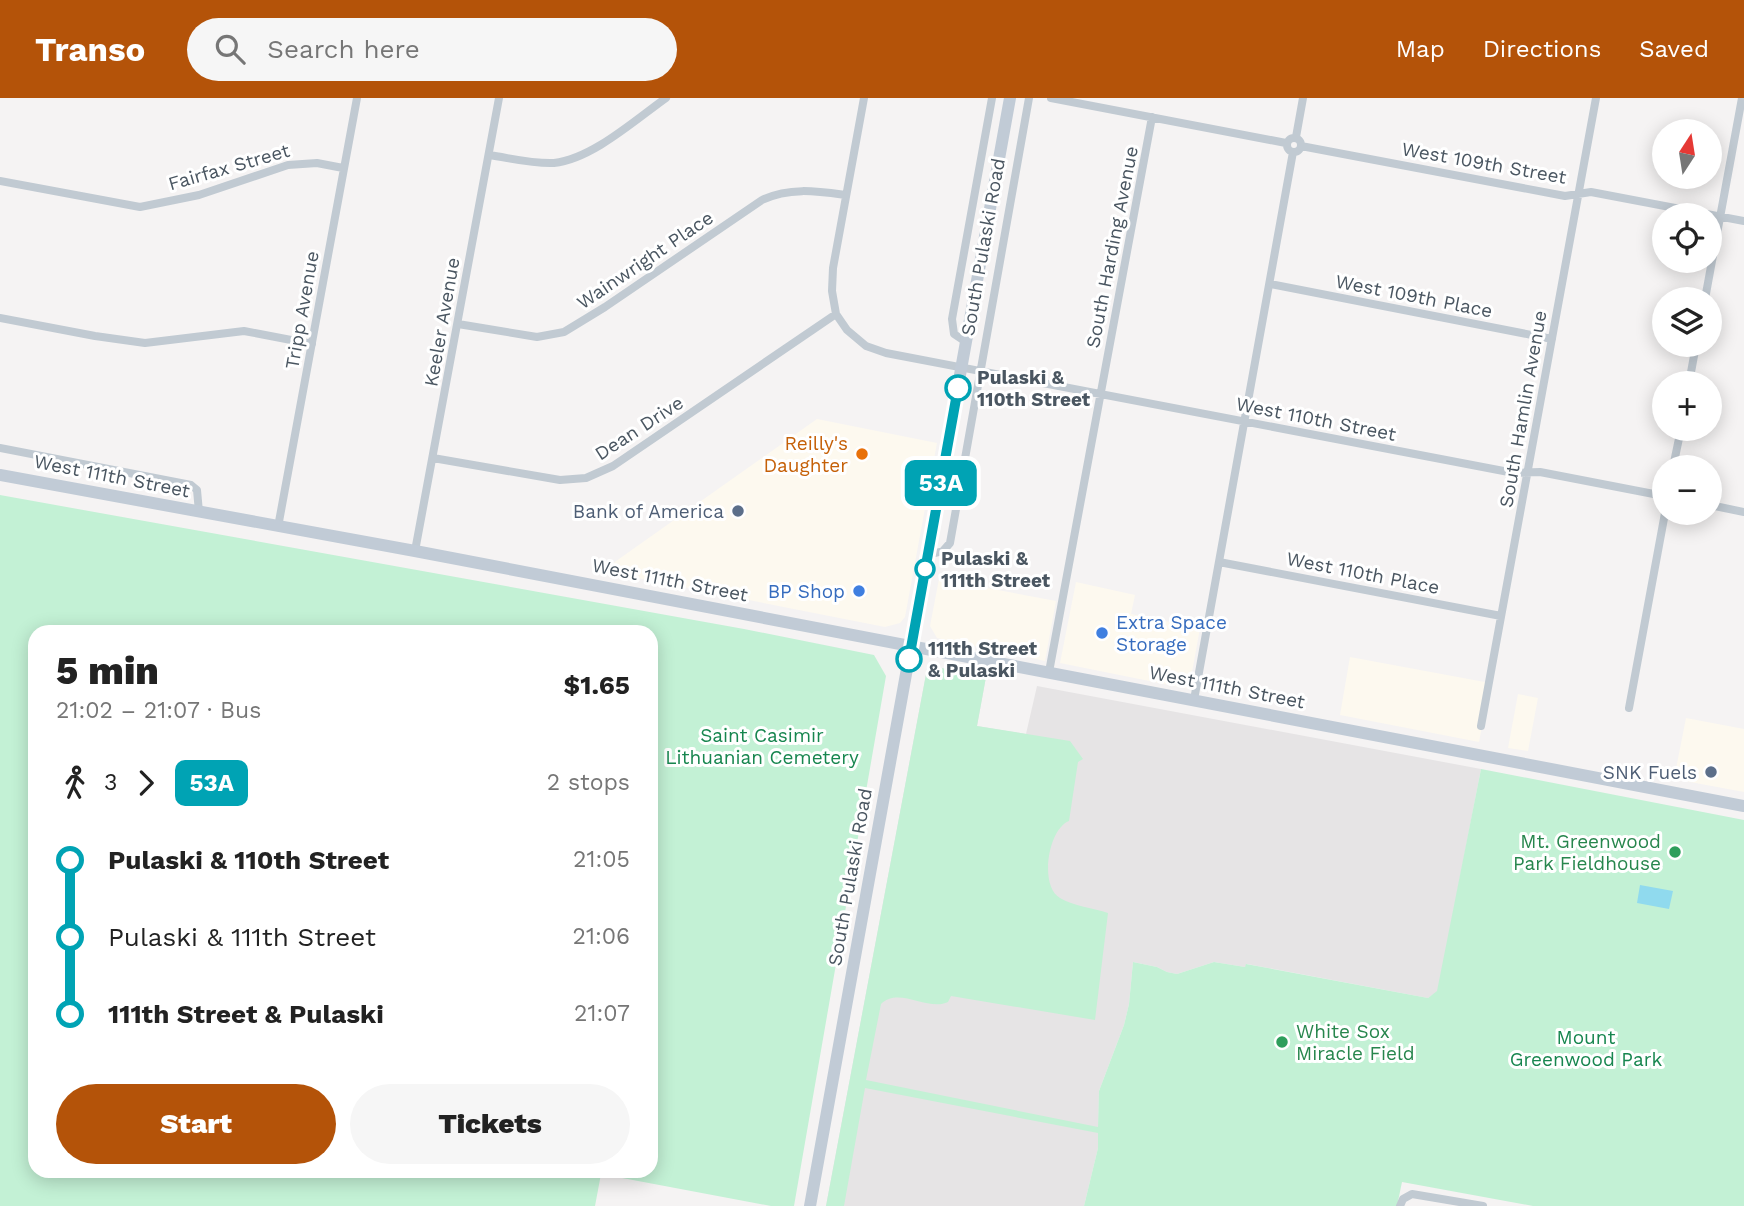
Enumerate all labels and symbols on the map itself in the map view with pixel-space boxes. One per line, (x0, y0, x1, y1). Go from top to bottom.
north arrow (1652, 119, 1722, 189)
street label: West 109th Street (1400, 137, 1568, 189)
street label: Fairfax Street (166, 139, 292, 195)
street label: South Harding Avenue (1081, 144, 1143, 350)
street label: South Pulaski Road (956, 156, 1010, 338)
street label: Wainwright Place (572, 206, 718, 314)
street label: Tripp Avenue (280, 249, 324, 371)
street label: Keeler Avenue (419, 256, 465, 388)
street label: West 109th Place (1333, 269, 1495, 323)
street label: South Hamlin Avenue (1494, 309, 1552, 509)
place label: Pulaski & 110th Street (977, 366, 1091, 411)
marker: Pulaski & 110th Street (945, 375, 971, 401)
street label: Dean Drive (590, 391, 688, 465)
street label: West 110th Street (1234, 392, 1398, 446)
place label: Reilly's Daughter (763, 432, 848, 477)
marker: Reilly's Daughter (854, 446, 870, 462)
street label: West 111th Street (32, 450, 192, 502)
line badge: 53A (901, 460, 981, 506)
place label: Bank of America (573, 500, 724, 523)
marker: Bank of America (730, 503, 746, 519)
place label: Pulaski & 111th Street (941, 547, 1051, 592)
street label: West 110th Place (1285, 547, 1441, 599)
street label: West 111th Street (590, 554, 750, 606)
marker: Pulaski & 111th Street (915, 559, 935, 579)
place label: BP Shop (768, 580, 845, 603)
marker: BP Shop (851, 583, 867, 599)
place label: Extra Space Storage (1116, 611, 1227, 656)
marker: Extra Space Storage (1094, 625, 1110, 641)
place label: 111th Street & Pulaski (928, 637, 1038, 682)
marker: 111th Street & Pulaski (896, 646, 922, 672)
street label: West 111th Street (1147, 661, 1307, 713)
park label: Saint Casimir Lithuanian Cemetery (665, 724, 859, 769)
place label: SNK Fuels (1603, 761, 1697, 784)
marker: SNK Fuels (1703, 764, 1719, 780)
street label: South Pulaski Road (823, 786, 877, 968)
place label: Mt. Greenwood Park Fieldhouse (1513, 830, 1661, 875)
marker: Mt. Greenwood Park Fieldhouse (1667, 844, 1683, 860)
place label: White Sox Miracle Field (1296, 1020, 1415, 1065)
park label: Mount Greenwood Park (1510, 1026, 1662, 1071)
marker: White Sox Miracle Field (1274, 1034, 1290, 1050)

